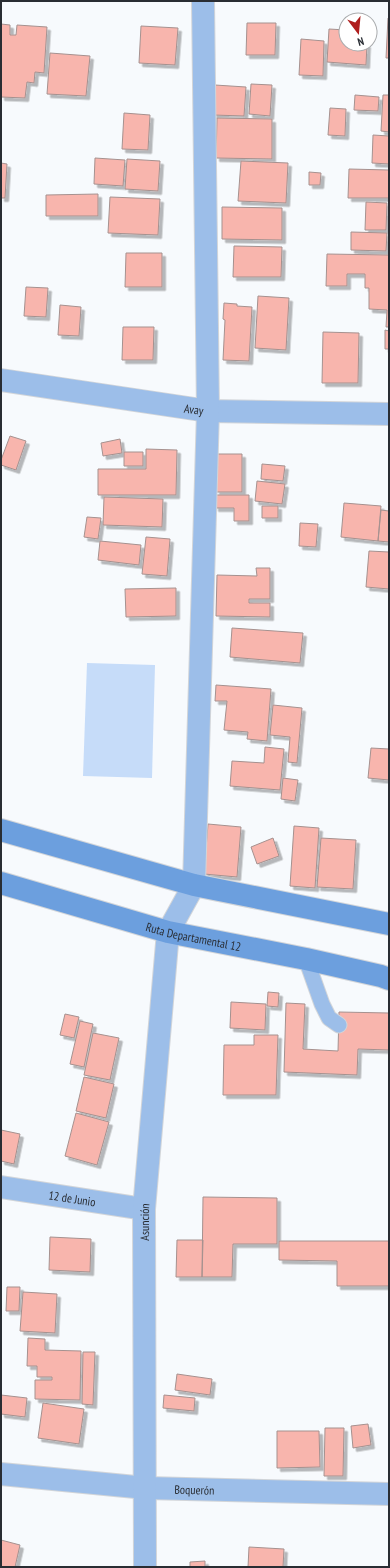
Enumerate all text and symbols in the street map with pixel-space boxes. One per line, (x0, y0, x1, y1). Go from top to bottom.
north arrow (338, 12, 378, 52)
text: N (356, 34, 366, 49)
street label: Avay (183, 400, 205, 418)
street label: Ruta Departamental 12 (144, 918, 243, 954)
street label: 12 de Junio (48, 1187, 97, 1209)
street label: Asunción (136, 1203, 152, 1241)
street label: Boquerón (174, 1481, 214, 1497)

